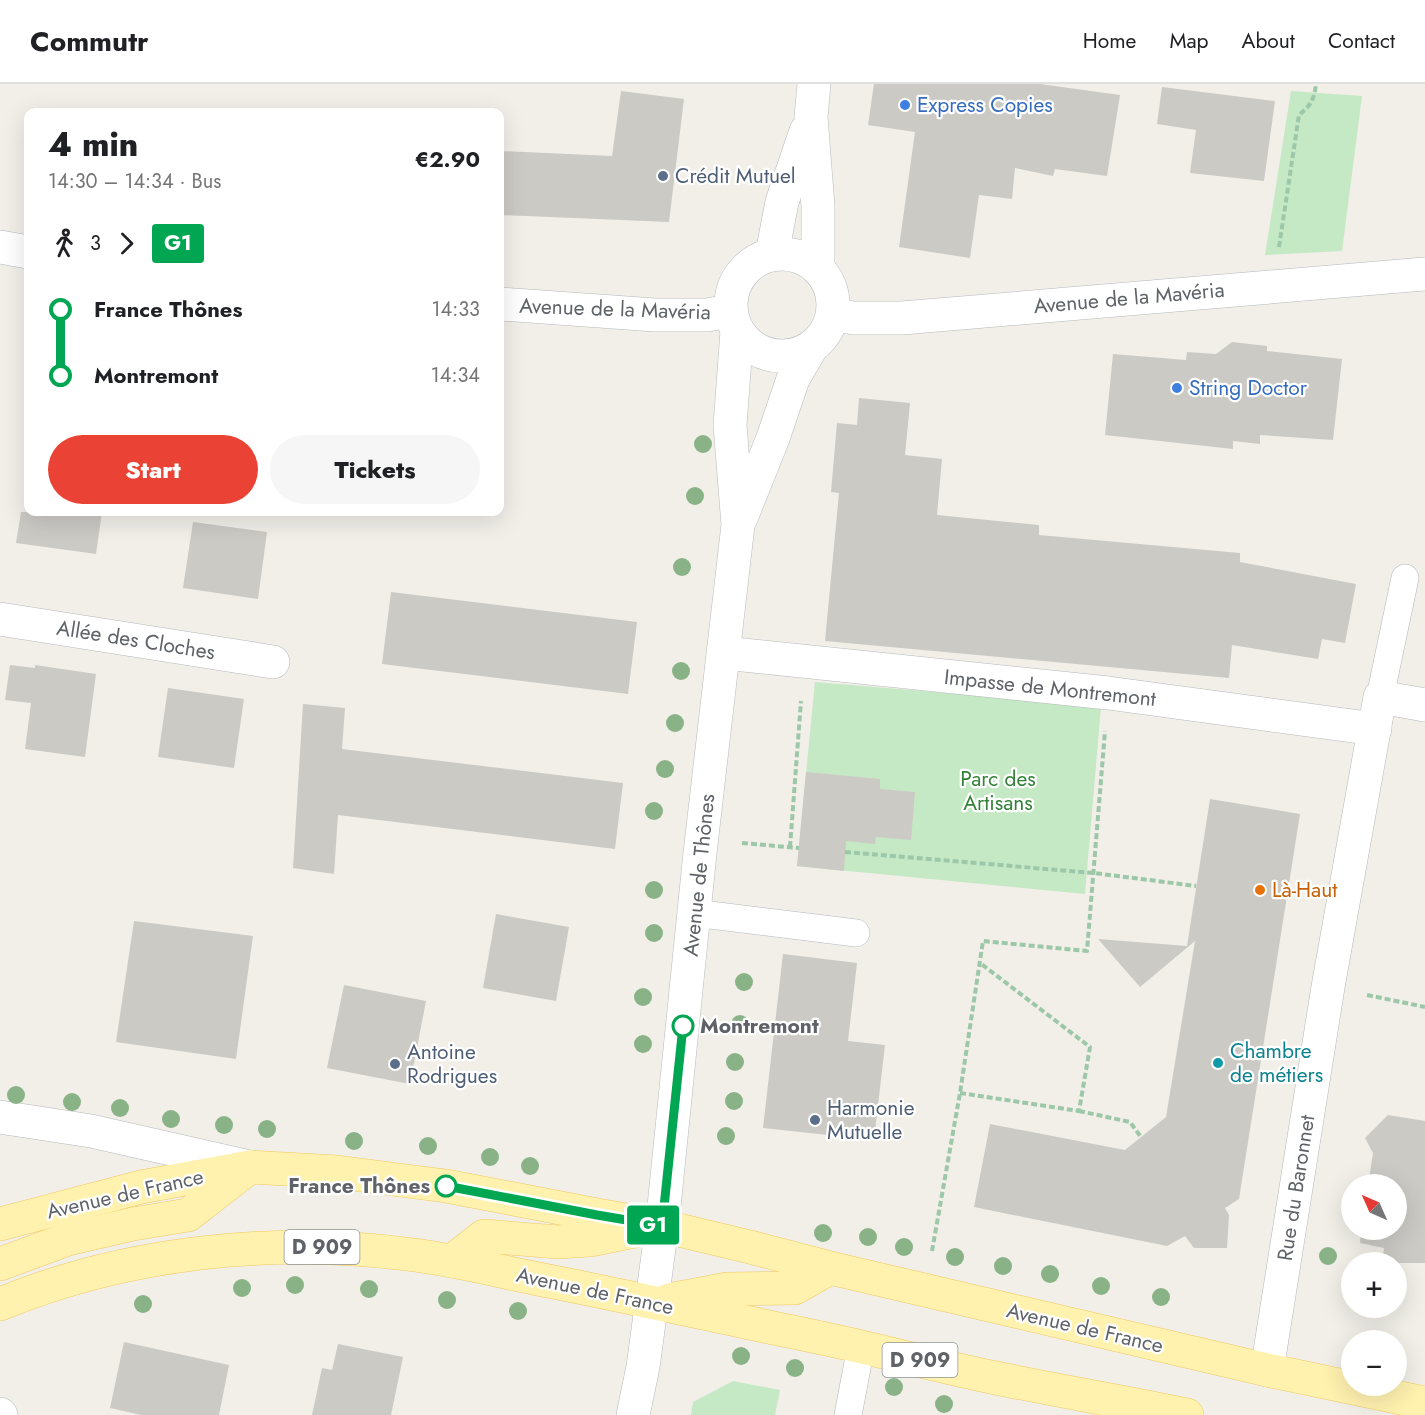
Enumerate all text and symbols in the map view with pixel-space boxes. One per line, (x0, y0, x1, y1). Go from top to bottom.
text: Commutr (30, 21, 149, 62)
text: Home (1083, 26, 1136, 56)
text: Map (1169, 26, 1209, 56)
text: About (1242, 26, 1295, 56)
text: Contact (1328, 26, 1395, 56)
place label: Express Copies (917, 90, 1053, 120)
marker: Express Copies (898, 98, 912, 112)
text: 4 min (48, 121, 138, 168)
text: €2.90 (415, 143, 480, 175)
place label: Crédit Mutuel (675, 161, 796, 191)
text: 14:30 – 14:34 · Bus (48, 167, 221, 196)
marker: Crédit Mutuel (656, 169, 670, 183)
icon: walk (48, 227, 81, 260)
icon: forward (110, 227, 143, 260)
text: G1 (164, 228, 192, 258)
text: 3 (90, 229, 101, 258)
street label: Avenue de la Mavéria (1032, 275, 1226, 321)
street label: Avenue de la Mavéria (519, 291, 711, 327)
text: France Thônes (94, 293, 242, 325)
text: 14:33 (432, 295, 480, 324)
text: Montremont (94, 359, 218, 391)
text: 14:34 (431, 361, 480, 390)
place label: String Doctor (1189, 373, 1308, 403)
marker: String Doctor (1170, 381, 1184, 395)
button: Start (48, 435, 258, 504)
button: Tickets (270, 435, 480, 504)
street label: Allée des Cloches (55, 613, 217, 667)
street label: Impasse de Montremont (943, 662, 1157, 714)
park label: Parc des Artisans (960, 764, 1036, 818)
street label: Avenue de Thônes (676, 792, 722, 958)
place label: Là-Haut (1272, 875, 1337, 905)
marker: Là-Haut (1253, 883, 1267, 897)
place label: Montremont (700, 1011, 819, 1041)
marker: Montremont (672, 1015, 694, 1037)
place label: Chambre de métiers (1230, 1036, 1323, 1090)
place label: Antoine Rodrigues (407, 1037, 497, 1091)
marker: Chambre de métiers (1211, 1056, 1225, 1070)
marker: Antoine Rodrigues (388, 1057, 402, 1071)
place label: Harmonie Mutuelle (827, 1093, 915, 1147)
marker: Harmonie Mutuelle (808, 1113, 822, 1127)
street label: Rue du Baronnet (1270, 1113, 1322, 1263)
street label: Avenue de France (44, 1161, 207, 1227)
place label: France Thônes (288, 1171, 430, 1201)
north arrow (1341, 1174, 1407, 1240)
map controls (1341, 1174, 1407, 1396)
marker: France Thônes (435, 1175, 457, 1197)
line badge: G1 (626, 1206, 680, 1244)
text: G1 (639, 1210, 667, 1240)
road number: D 909 (284, 1230, 360, 1264)
button: + (1341, 1252, 1407, 1318)
street label: Avenue de France (514, 1260, 677, 1322)
street label: Avenue de France (1004, 1295, 1167, 1361)
button: − (1341, 1330, 1407, 1396)
road number: D 909 (882, 1343, 958, 1377)

